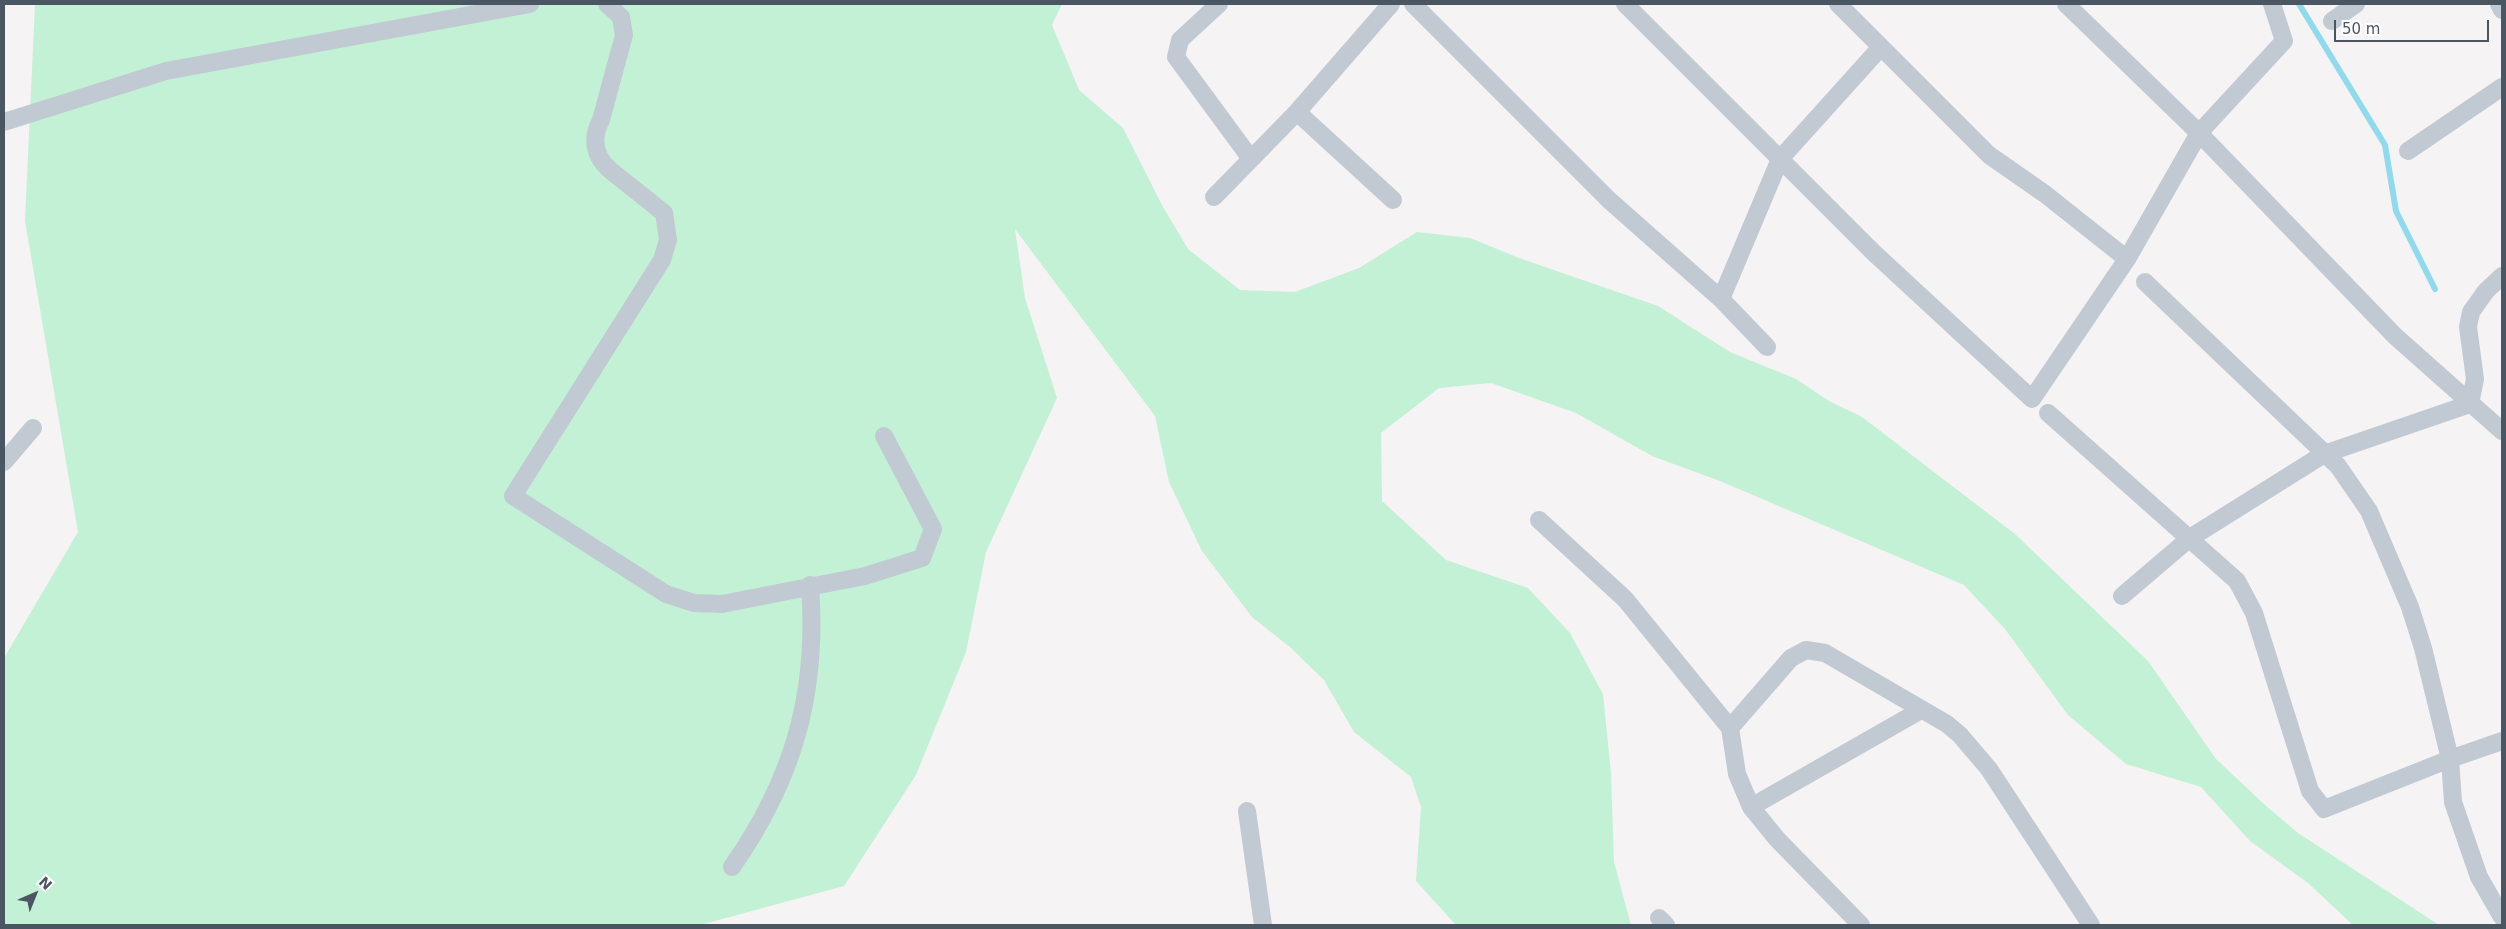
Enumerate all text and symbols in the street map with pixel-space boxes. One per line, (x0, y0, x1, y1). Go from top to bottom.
scale bar (2336, 10, 2491, 42)
text: 50 m (2342, 20, 2380, 38)
north arrow (10, 869, 60, 919)
text: N (36, 873, 55, 893)

